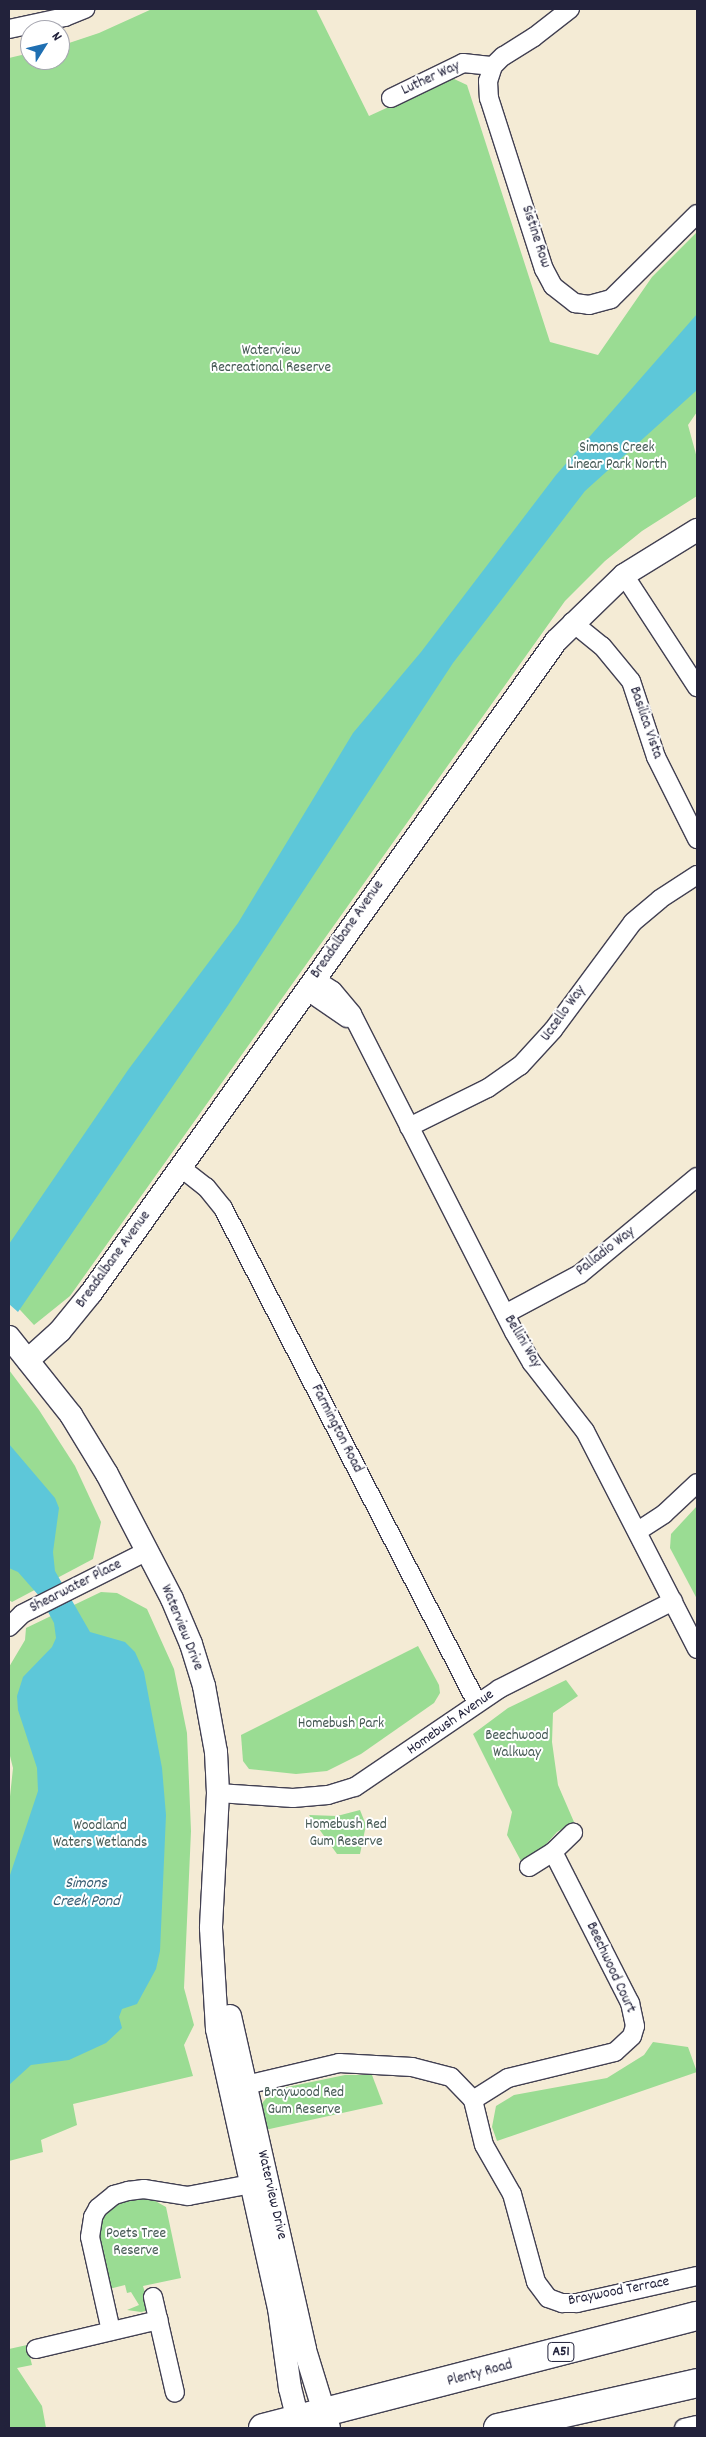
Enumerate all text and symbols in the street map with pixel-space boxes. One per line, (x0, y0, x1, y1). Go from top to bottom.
north arrow (20, 20, 70, 70)
text: N (46, 28, 66, 45)
street label: Luther Way (399, 58, 463, 100)
street label: Sistine Row (516, 204, 554, 270)
park label: Waterview Recreational Reserve (211, 342, 331, 377)
park label: Simons Creek Linear Park North (567, 439, 667, 474)
street label: Basilica Vista (624, 685, 666, 761)
street label: Breadalbane Avenue (308, 878, 388, 982)
street label: Uccello Way (538, 982, 590, 1046)
street label: Breadalbane Avenue (73, 1208, 155, 1312)
street label: Palladio Way (573, 1223, 639, 1281)
street label: Bellini Way (499, 1312, 545, 1372)
street label: Farmington Road (306, 1382, 366, 1476)
street label: Shearwater Place (27, 1556, 125, 1618)
street label: Waterview Drive (156, 1582, 206, 1674)
street label: Homebush Avenue (404, 1686, 498, 1760)
park label: Homebush Park (298, 1716, 384, 1734)
park label: Beechwood Walkway (485, 1727, 549, 1762)
park label: Homebush Red Gum Reserve (305, 1816, 387, 1851)
park label: Woodland Waters Wetlands (53, 1817, 147, 1852)
water label: Simons Creek Pond (52, 1874, 120, 1912)
street label: Beechwood Court (581, 1920, 639, 2016)
park label: Braywood Red Gum Reserve (264, 2084, 344, 2119)
street label: Waterview Drive (252, 2149, 290, 2241)
park label: Poets Tree Reserve (106, 2225, 166, 2260)
street label: Braywood Terrace (567, 2273, 671, 2311)
road number: A51 (547, 2340, 575, 2364)
street label: Plenty Road (445, 2357, 515, 2391)

